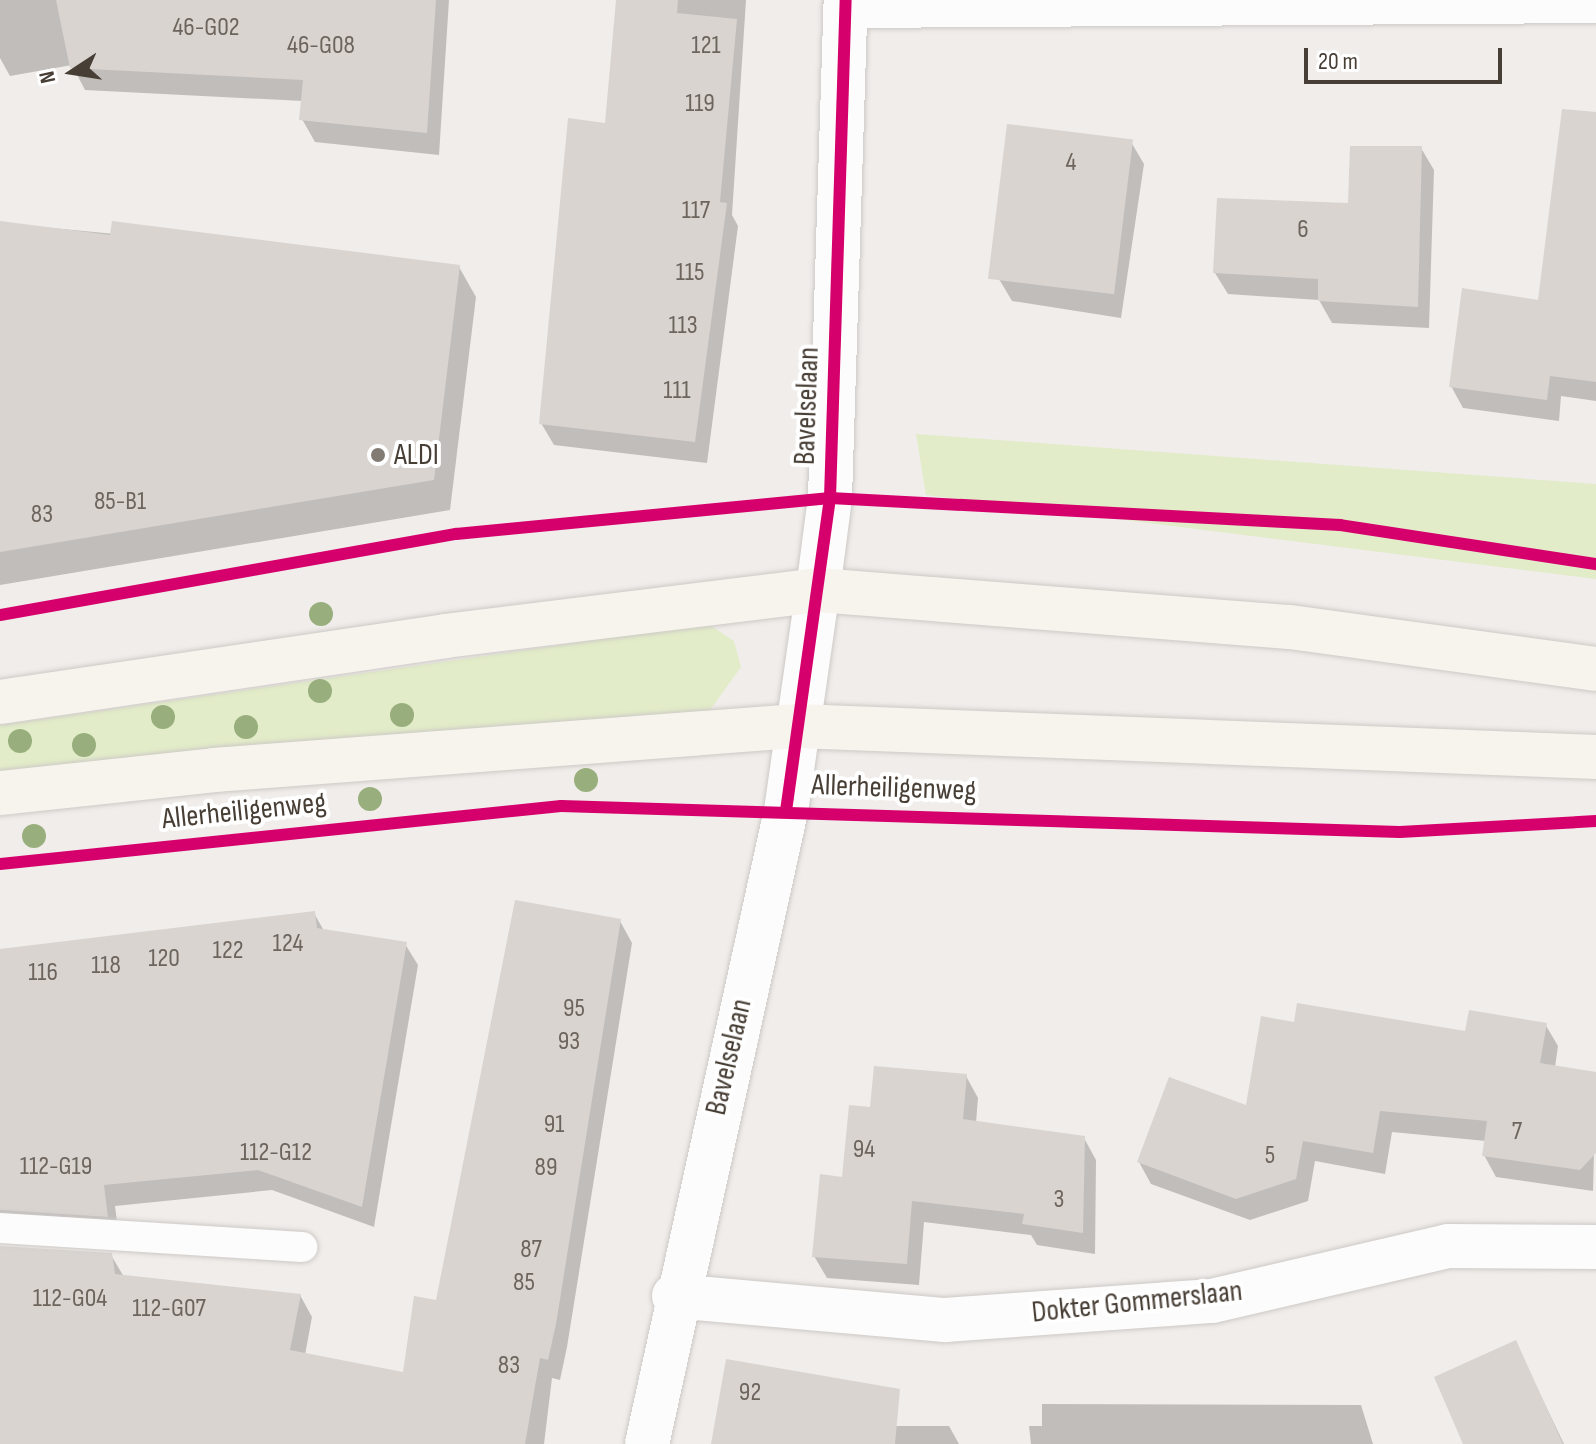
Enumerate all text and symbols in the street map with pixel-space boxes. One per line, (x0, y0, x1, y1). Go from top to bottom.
house number: 46-G02 (172, 12, 240, 44)
house number: 46-G08 (287, 30, 355, 62)
house number: 121 (691, 30, 721, 62)
north arrow (32, 32, 112, 112)
scale bar (1308, 32, 1506, 82)
text: 20 m (1318, 47, 1358, 76)
text: N (34, 69, 62, 86)
house number: 119 (685, 88, 715, 120)
house number: 4 (1066, 147, 1076, 179)
house number: 117 (682, 195, 710, 227)
house number: 6 (1297, 214, 1309, 246)
house number: 115 (676, 257, 704, 289)
house number: 113 (668, 310, 698, 342)
street label: Bavelselaan (787, 346, 827, 466)
house number: 111 (663, 375, 691, 407)
place label: ALDI (394, 437, 439, 473)
marker: ALDI (369, 446, 387, 464)
house number: 85-B1 (94, 486, 146, 518)
house number: 83 (31, 499, 53, 531)
street label: Allerheiligenweg (811, 767, 977, 809)
street label: Allerheiligenweg (160, 784, 328, 838)
house number: 124 (273, 928, 303, 960)
house number: 122 (213, 935, 243, 967)
house number: 120 (148, 943, 180, 975)
house number: 118 (91, 950, 121, 982)
house number: 116 (28, 957, 58, 989)
house number: 95 (563, 993, 585, 1025)
street label: Bavelselaan (698, 995, 760, 1119)
house number: 93 (558, 1026, 580, 1058)
house number: 91 (544, 1109, 564, 1141)
house number: 7 (1512, 1116, 1522, 1148)
house number: 94 (853, 1134, 875, 1166)
house number: 112-G12 (240, 1137, 312, 1169)
house number: 5 (1265, 1140, 1275, 1172)
house number: 112-G19 (20, 1151, 92, 1183)
house number: 89 (535, 1152, 557, 1184)
house number: 3 (1054, 1184, 1064, 1216)
house number: 87 (520, 1234, 542, 1266)
house number: 85 (513, 1267, 535, 1299)
street label: Dokter Gommerslaan (1030, 1273, 1244, 1331)
house number: 112-G04 (33, 1283, 107, 1315)
house number: 112-G07 (132, 1293, 206, 1325)
house number: 83 (498, 1350, 520, 1382)
house number: 92 (739, 1377, 761, 1409)

